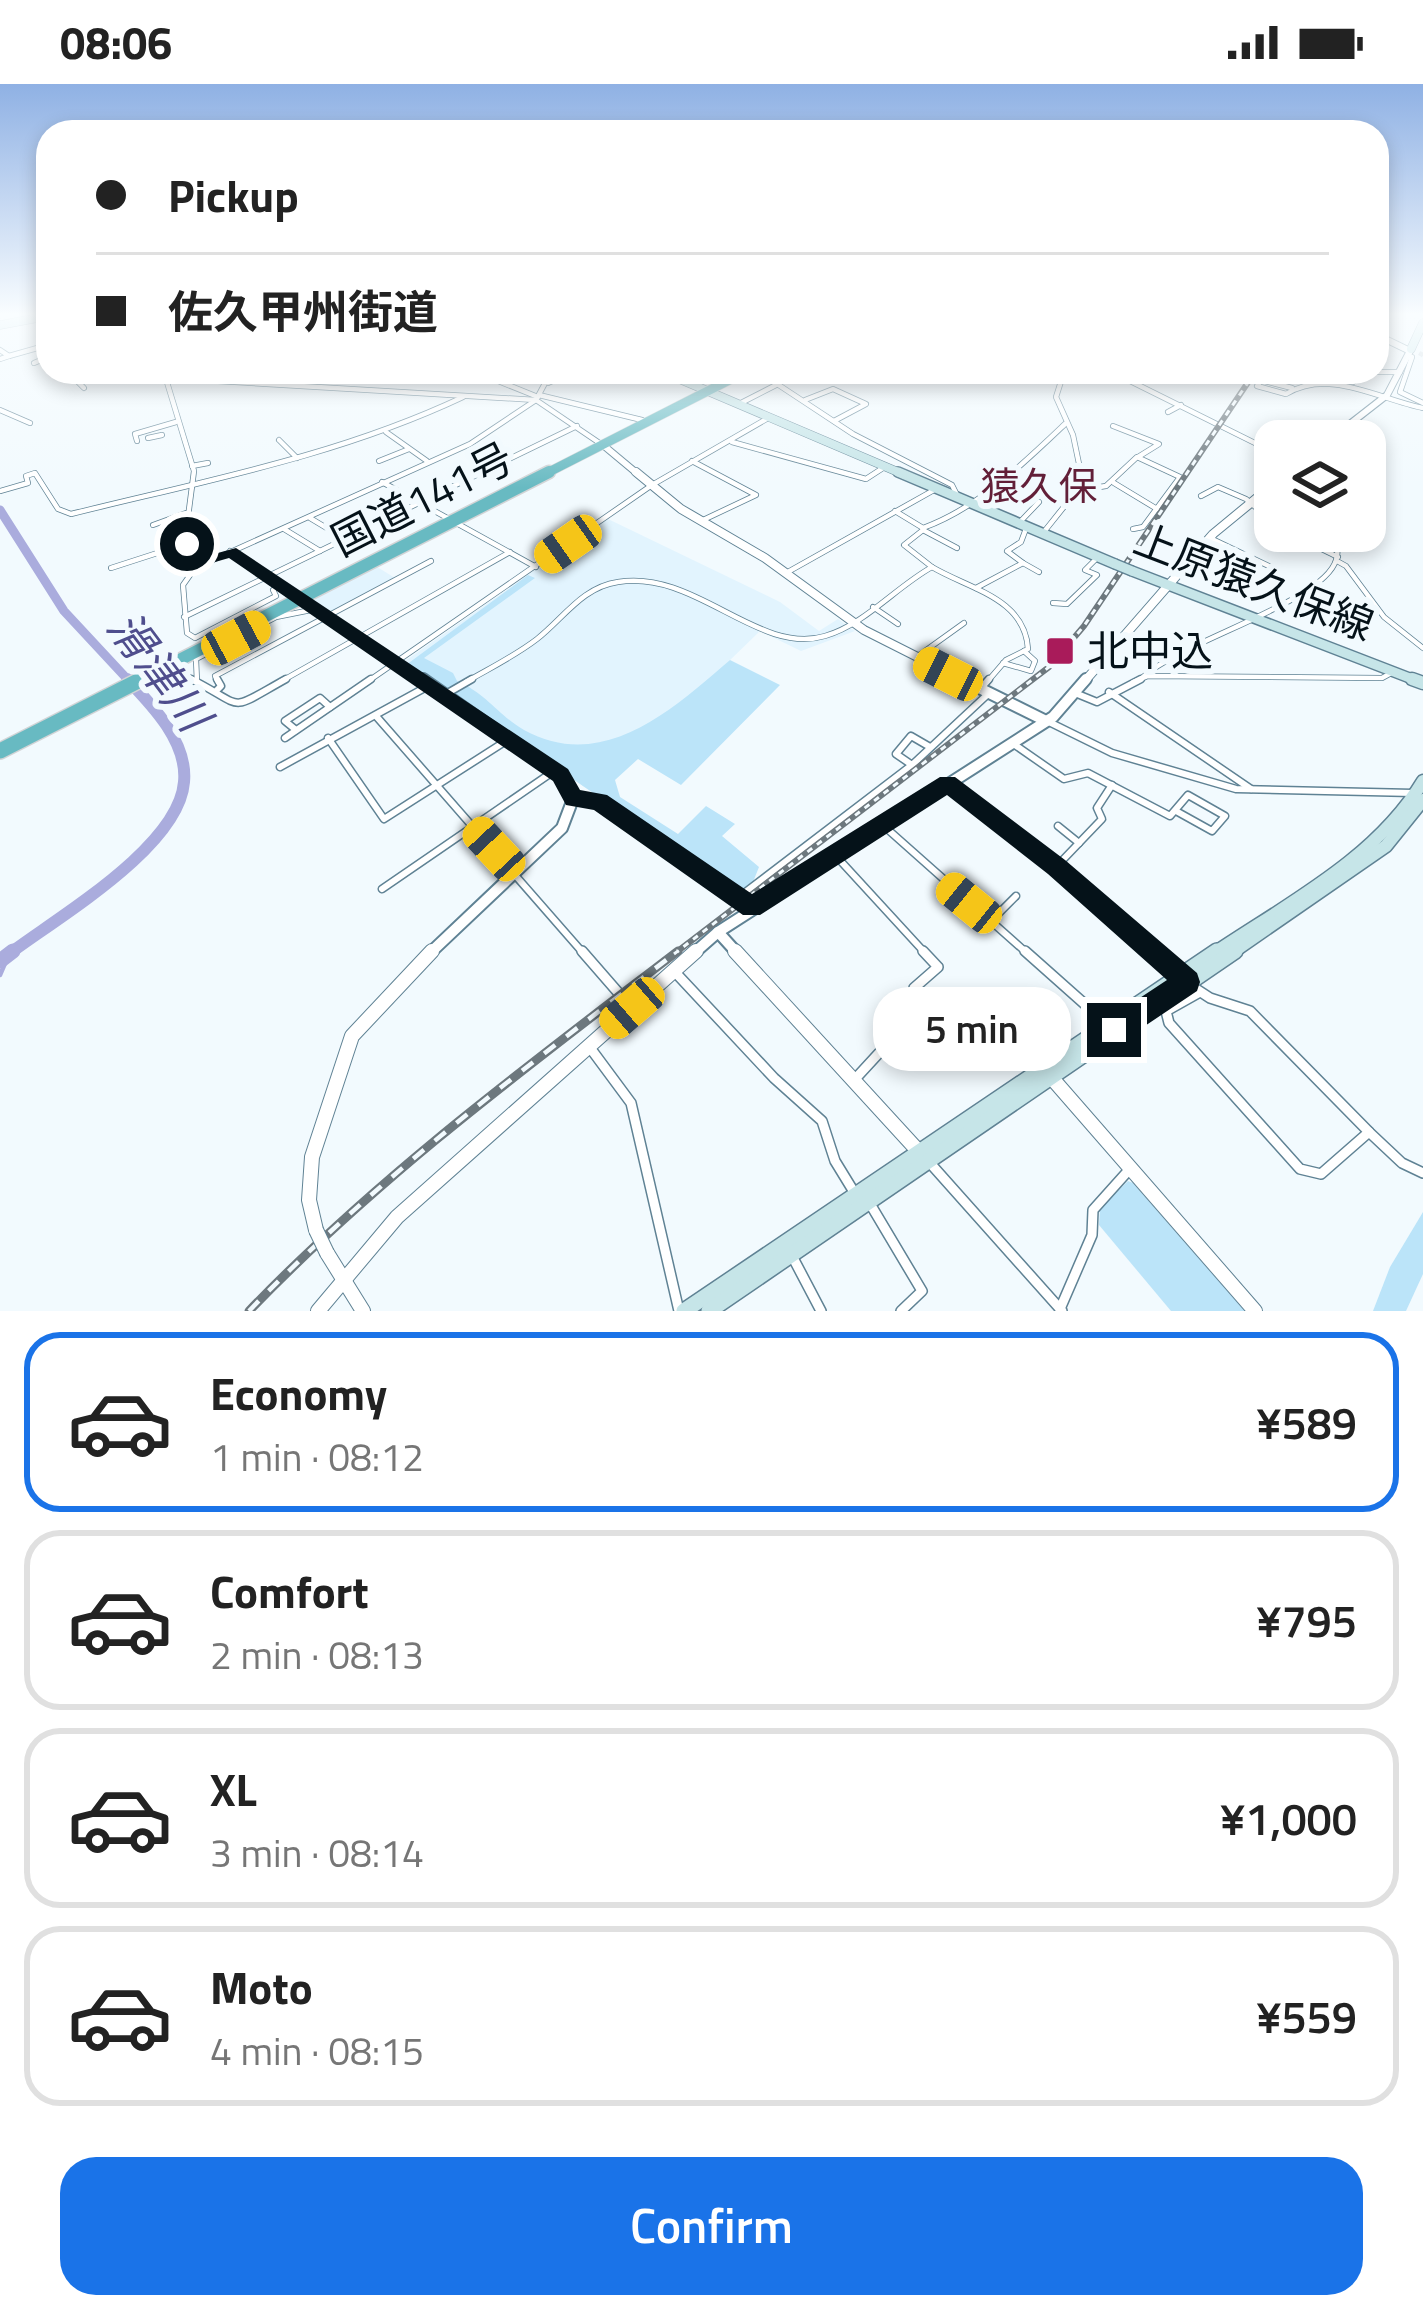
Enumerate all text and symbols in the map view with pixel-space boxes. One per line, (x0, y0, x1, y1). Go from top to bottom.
text: 08:06 (60, 8, 172, 76)
text: Pickup (168, 161, 299, 229)
text: 佐久甲州街道 (168, 277, 438, 345)
map controls (1254, 420, 1386, 552)
button: layers (1254, 420, 1386, 552)
street label: 国道141号 (319, 425, 524, 571)
district label: 猿久保 (980, 456, 1098, 515)
street label: 上原猿久保線 (1125, 506, 1383, 656)
car (528, 509, 608, 579)
route start (160, 517, 214, 571)
water label: 滑津川 (92, 596, 230, 748)
car (196, 605, 276, 671)
place label: 北中込 (1087, 618, 1213, 682)
marker: 北中込 (1044, 635, 1076, 667)
car (908, 642, 988, 706)
car (456, 810, 532, 888)
car (930, 866, 1008, 940)
car (593, 971, 671, 1045)
callout: 5 min (874, 988, 1072, 1072)
text: 5 min (925, 999, 1019, 1058)
route end (1087, 1003, 1141, 1057)
text: Economy (210, 1359, 387, 1427)
icon: car (66, 1368, 174, 1476)
text: ¥589 (1256, 1388, 1357, 1456)
text: 1 min · 08:12 (210, 1427, 424, 1486)
text: Comfort (210, 1557, 369, 1625)
icon: car (66, 1566, 174, 1674)
text: ¥795 (1256, 1586, 1357, 1654)
text: 2 min · 08:13 (210, 1625, 424, 1684)
text: XL (210, 1755, 257, 1823)
icon: car (66, 1764, 174, 1872)
text: ¥1,000 (1220, 1784, 1357, 1852)
text: 3 min · 08:14 (210, 1823, 424, 1882)
text: Moto (210, 1953, 313, 2021)
icon: car (66, 1962, 174, 2070)
text: ¥559 (1256, 1982, 1357, 2050)
text: 4 min · 08:15 (210, 2021, 424, 2080)
button: Confirm (60, 2157, 1363, 2295)

